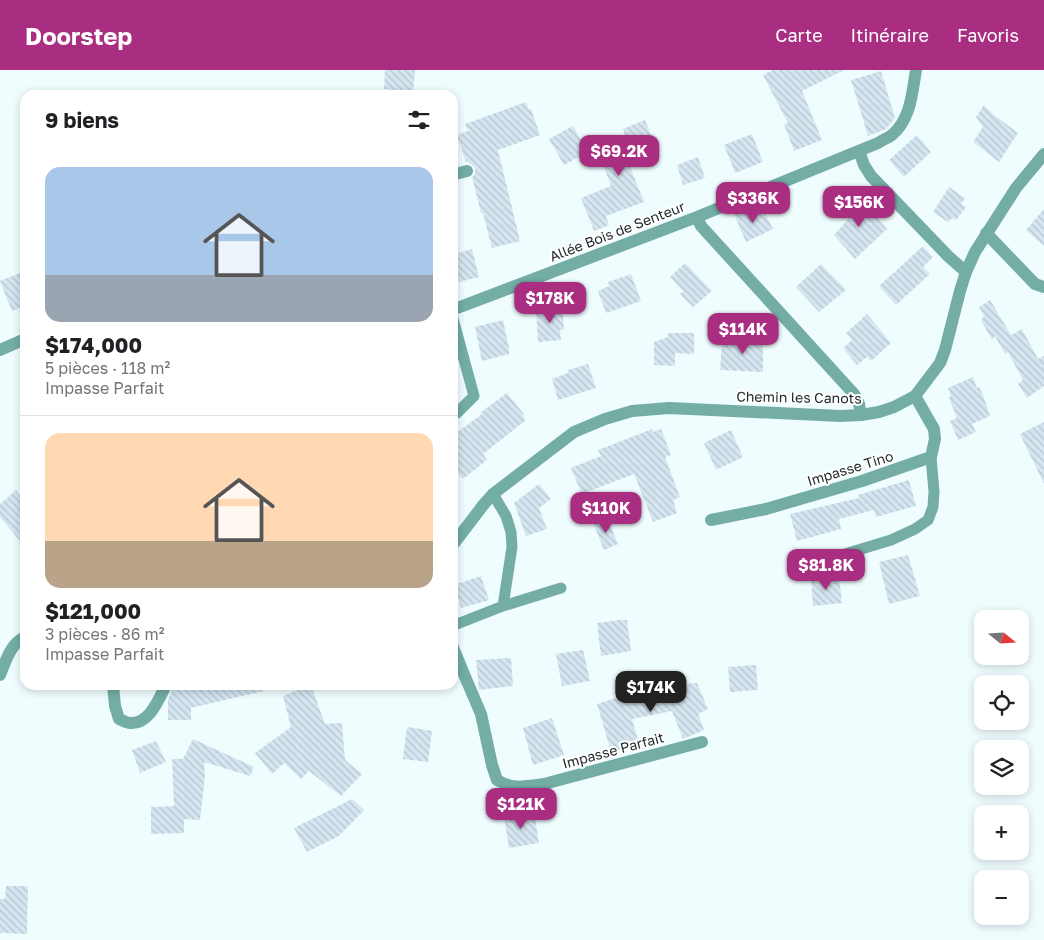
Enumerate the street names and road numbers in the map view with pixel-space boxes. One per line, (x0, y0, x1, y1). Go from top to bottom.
street label: Allée Bois de Senteur (547, 197, 688, 265)
street label: Chemin les Canots (736, 387, 862, 407)
street label: Impasse Tino (805, 447, 895, 489)
street label: Impasse Parfait (560, 728, 666, 772)

